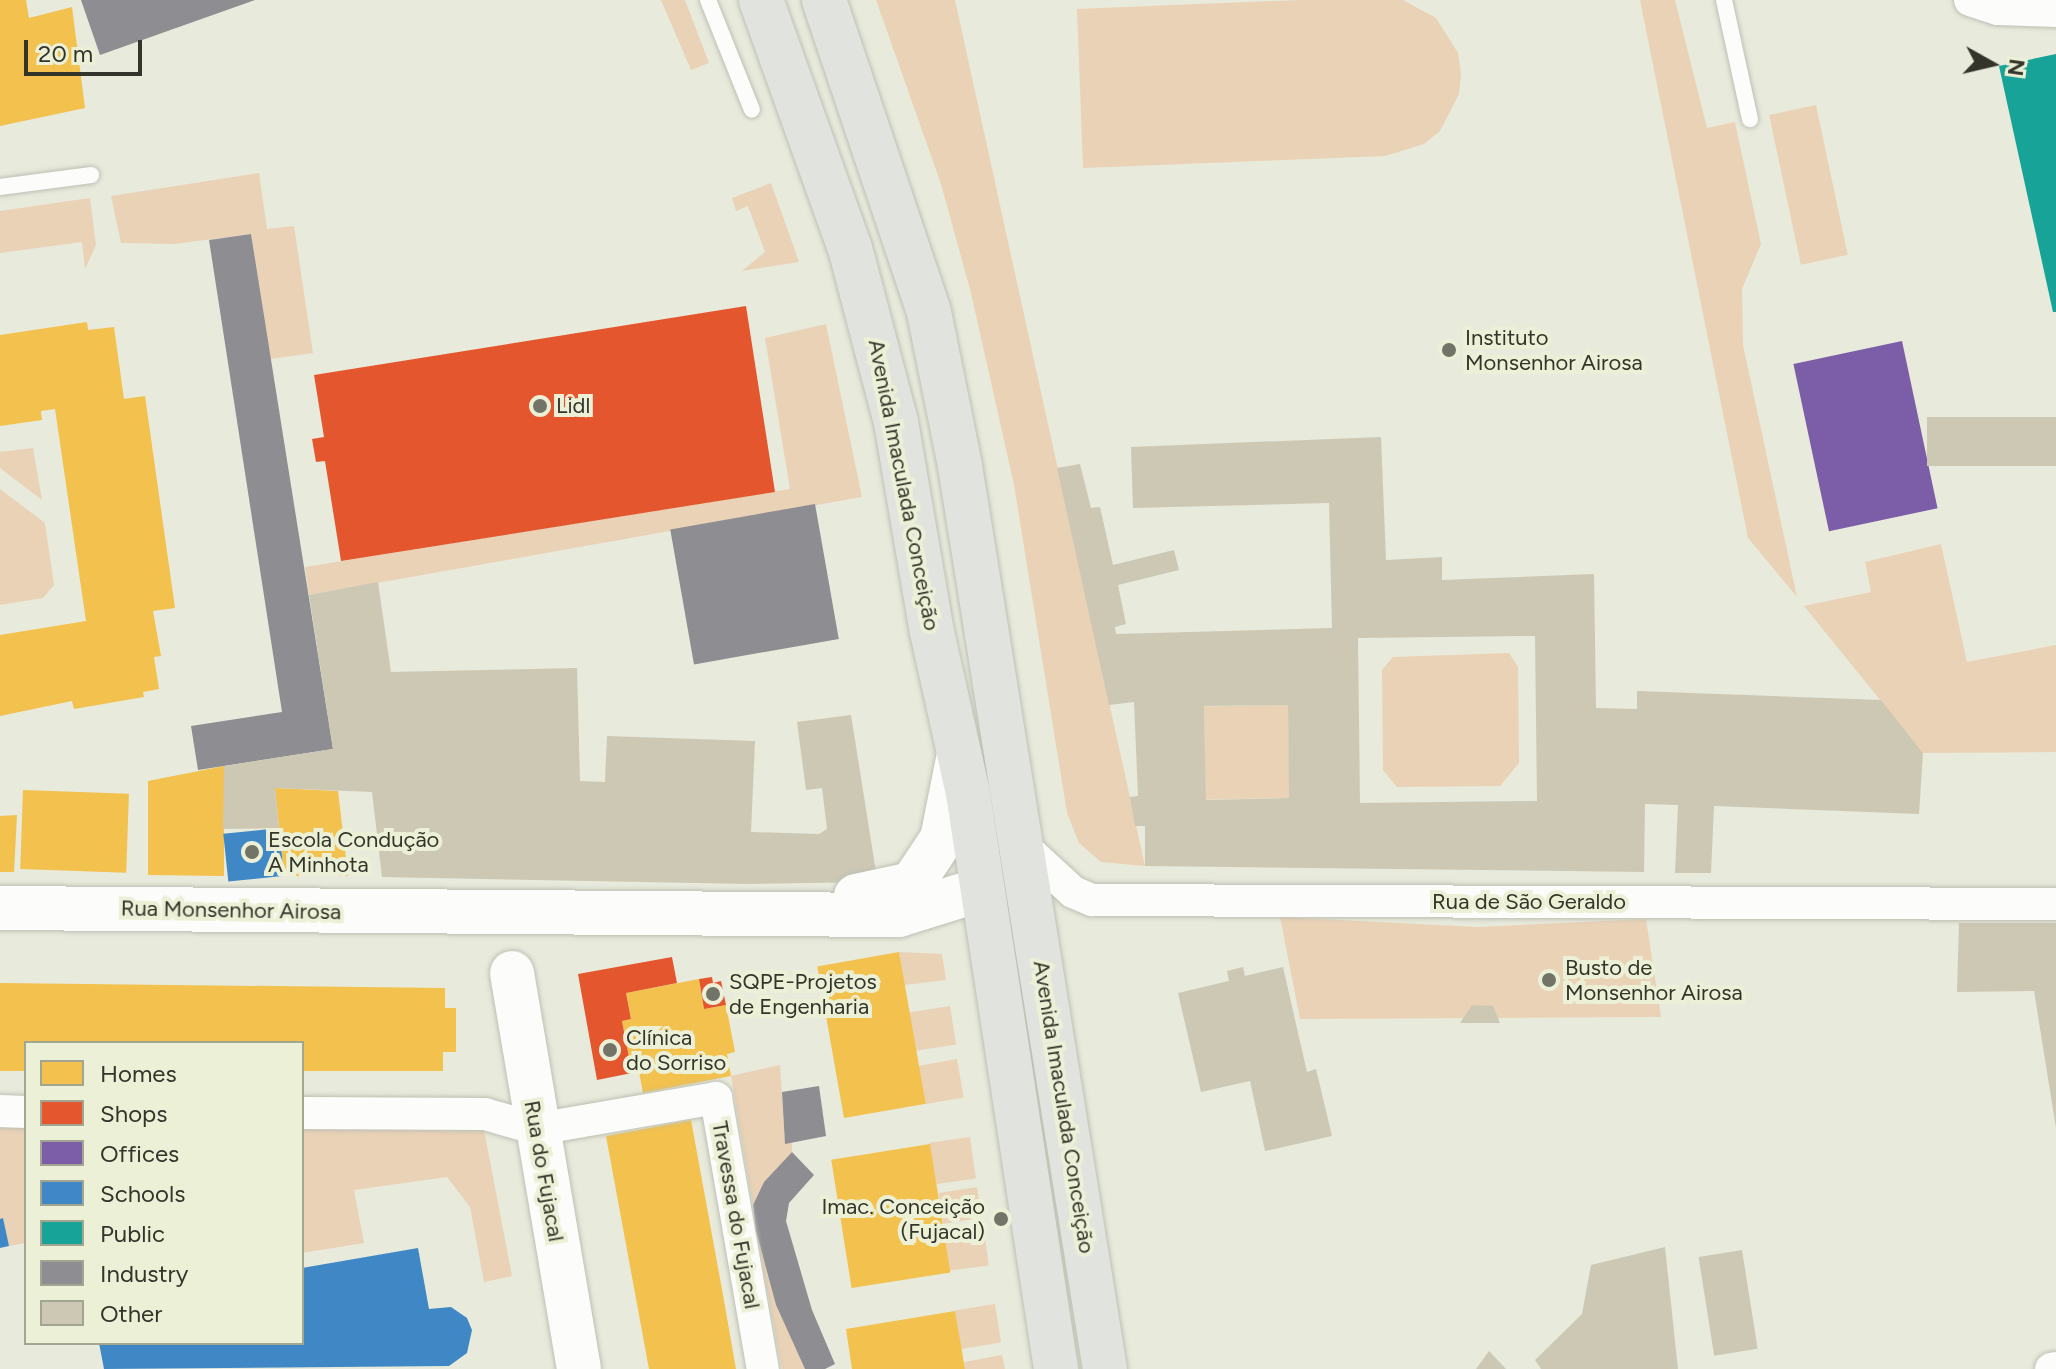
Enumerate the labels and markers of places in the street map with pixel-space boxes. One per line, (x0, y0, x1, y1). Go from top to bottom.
place label: Instituto Monsenhor Airosa (1465, 324, 1643, 376)
marker: Instituto Monsenhor Airosa (1440, 341, 1458, 359)
place label: Lidl (556, 393, 590, 419)
marker: Lidl (531, 397, 549, 415)
place label: Escola Condução A Minhota (268, 826, 439, 878)
marker: Escola Condução A Minhota (243, 843, 261, 861)
place label: Busto de Monsenhor Airosa (1565, 954, 1743, 1006)
place label: SQPE-Projetos de Engenharia (729, 968, 877, 1020)
marker: Busto de Monsenhor Airosa (1540, 971, 1558, 989)
marker: SQPE-Projetos de Engenharia (704, 985, 722, 1003)
place label: Clínica do Sorriso (626, 1024, 726, 1076)
marker: Clínica do Sorriso (601, 1041, 619, 1059)
place label: Imac. Conceição (Fujacal) (821, 1193, 985, 1244)
marker: Imac. Conceição (Fujacal) (992, 1210, 1010, 1228)

